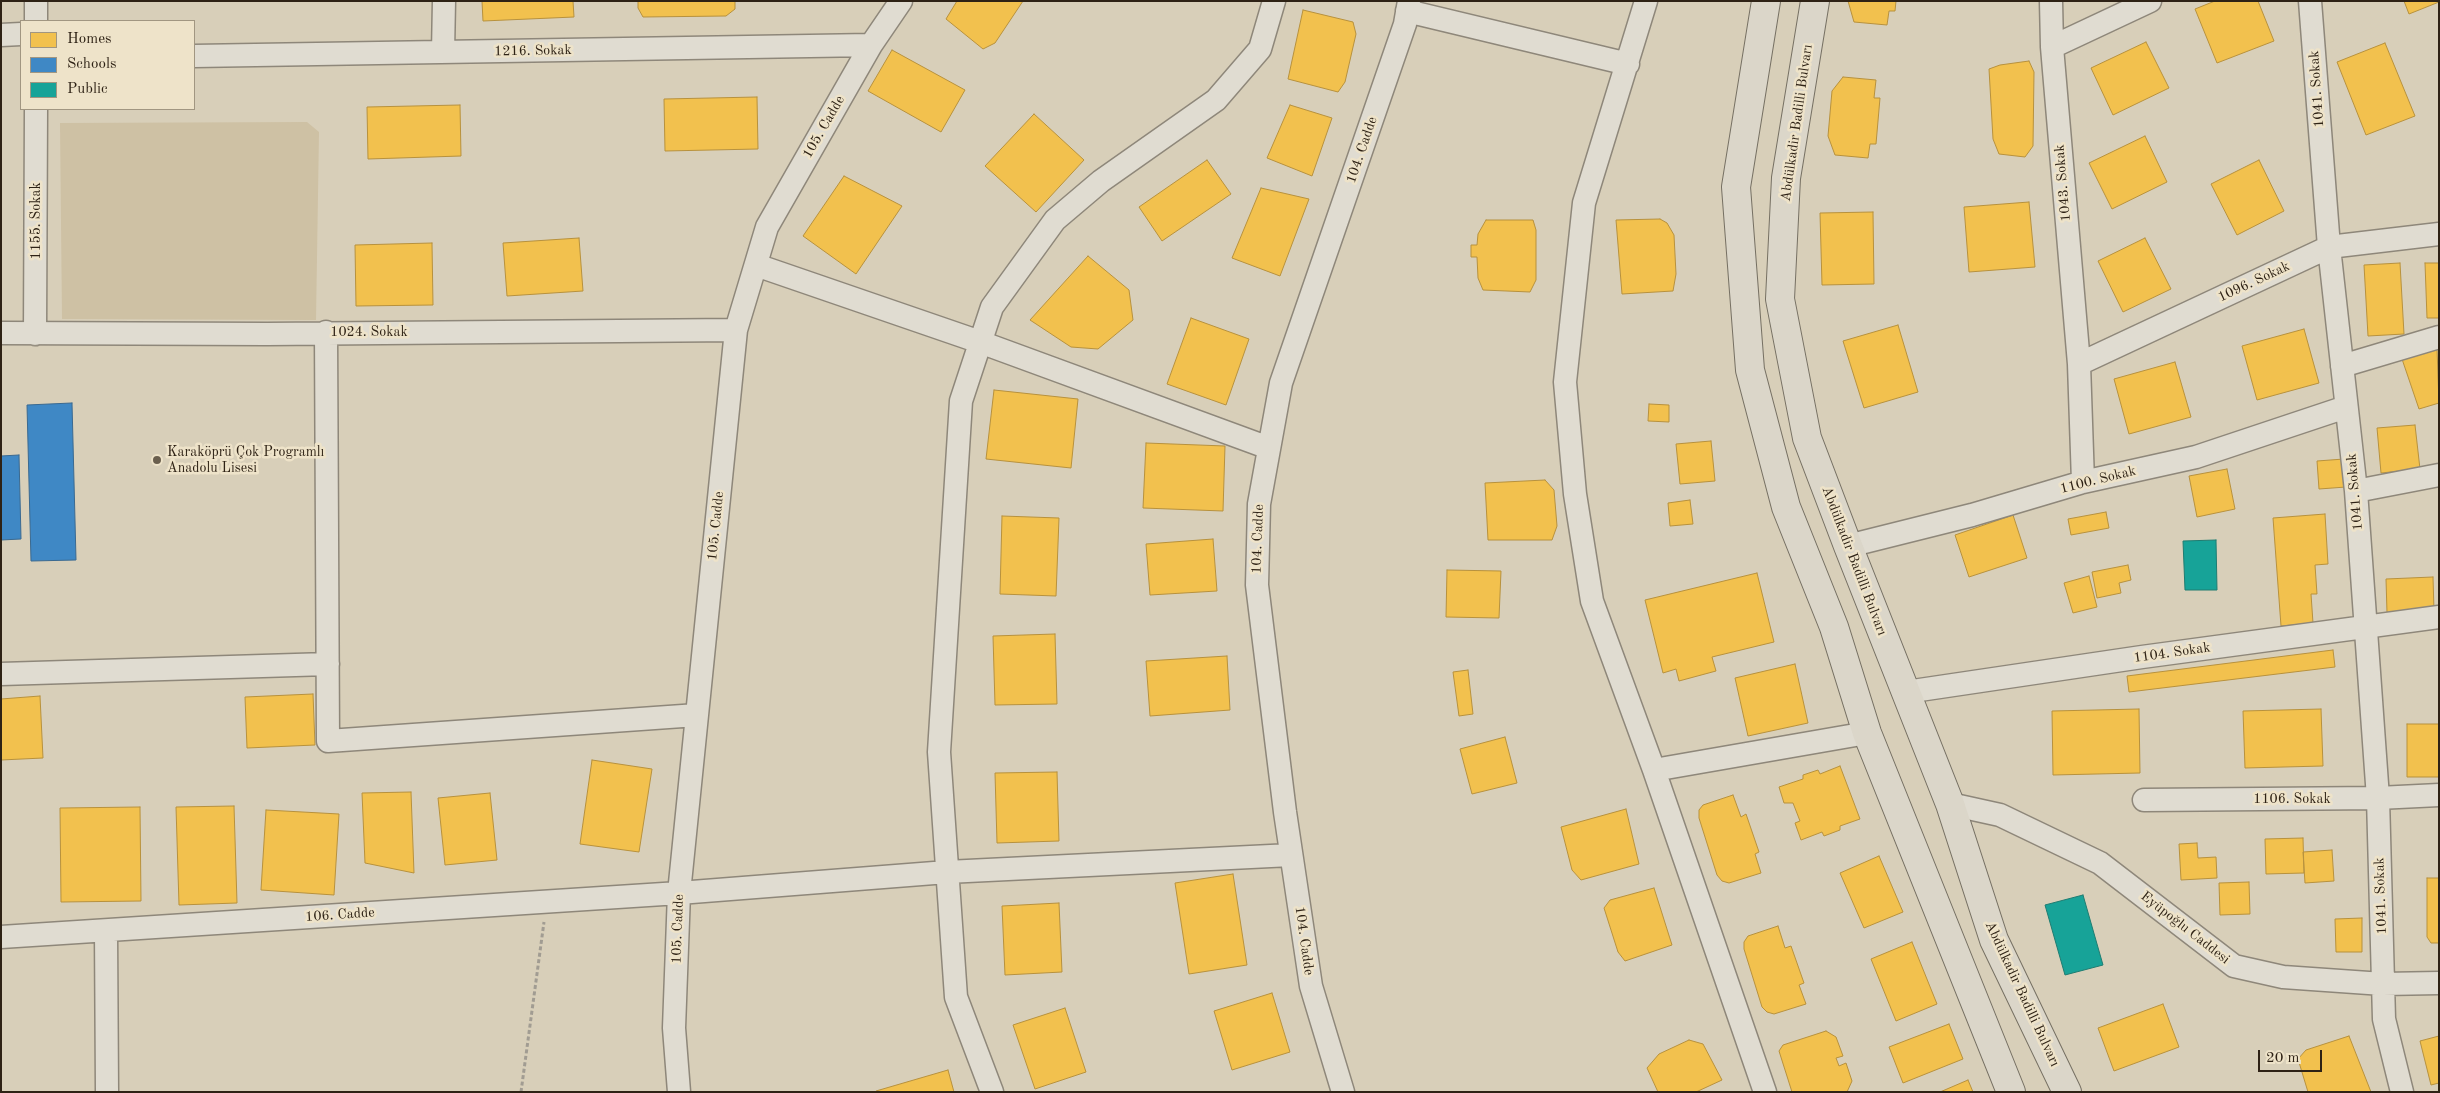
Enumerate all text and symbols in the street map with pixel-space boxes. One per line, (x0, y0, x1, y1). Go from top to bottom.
legend (20, 20, 195, 110)
text: Homes (67, 32, 112, 47)
street label: 1216. Sokak (494, 42, 572, 60)
street label: Abdülkadir Badilli Bulvarı (1778, 43, 1816, 203)
street label: 1041. Sokak (2306, 50, 2328, 128)
text: Schools (67, 57, 116, 72)
text: Public (67, 82, 108, 97)
street label: 105. Cadde (799, 93, 849, 161)
street label: 104. Cadde (1343, 114, 1381, 186)
street label: 1043. Sokak (2051, 144, 2075, 222)
street label: 1155. Sokak (28, 182, 44, 260)
street label: 1096. Sokak (2215, 258, 2293, 306)
street label: 1024. Sokak (330, 324, 408, 340)
place label: Karaköprü Çok Programlı Anadolu Lisesi (167, 444, 324, 477)
street label: 1041. Sokak (2343, 453, 2367, 531)
marker: Karaköprü Çok Programlı Anadolu Lisesi (151, 454, 163, 466)
street label: 1100. Sokak (2058, 462, 2138, 498)
street label: Abdülkadir Badilli Bulvarı (1818, 484, 1890, 638)
street label: 105. Cadde (704, 491, 728, 561)
street label: 104. Cadde (1248, 504, 1268, 574)
street label: 1104. Sokak (2132, 639, 2212, 667)
street label: 1106. Sokak (2253, 791, 2331, 807)
street label: 1041. Sokak (2371, 857, 2391, 935)
street label: Eyüpoğlu Caddesi (2137, 888, 2233, 968)
street label: 105. Cadde (668, 894, 688, 964)
street label: 106. Cadde (305, 904, 375, 926)
street label: 104. Cadde (1291, 905, 1317, 977)
street label: Abdülkadir Badilli Bulvarı (1981, 919, 2063, 1069)
scale bar (2260, 1040, 2324, 1072)
text: 20 m (2266, 1051, 2300, 1066)

